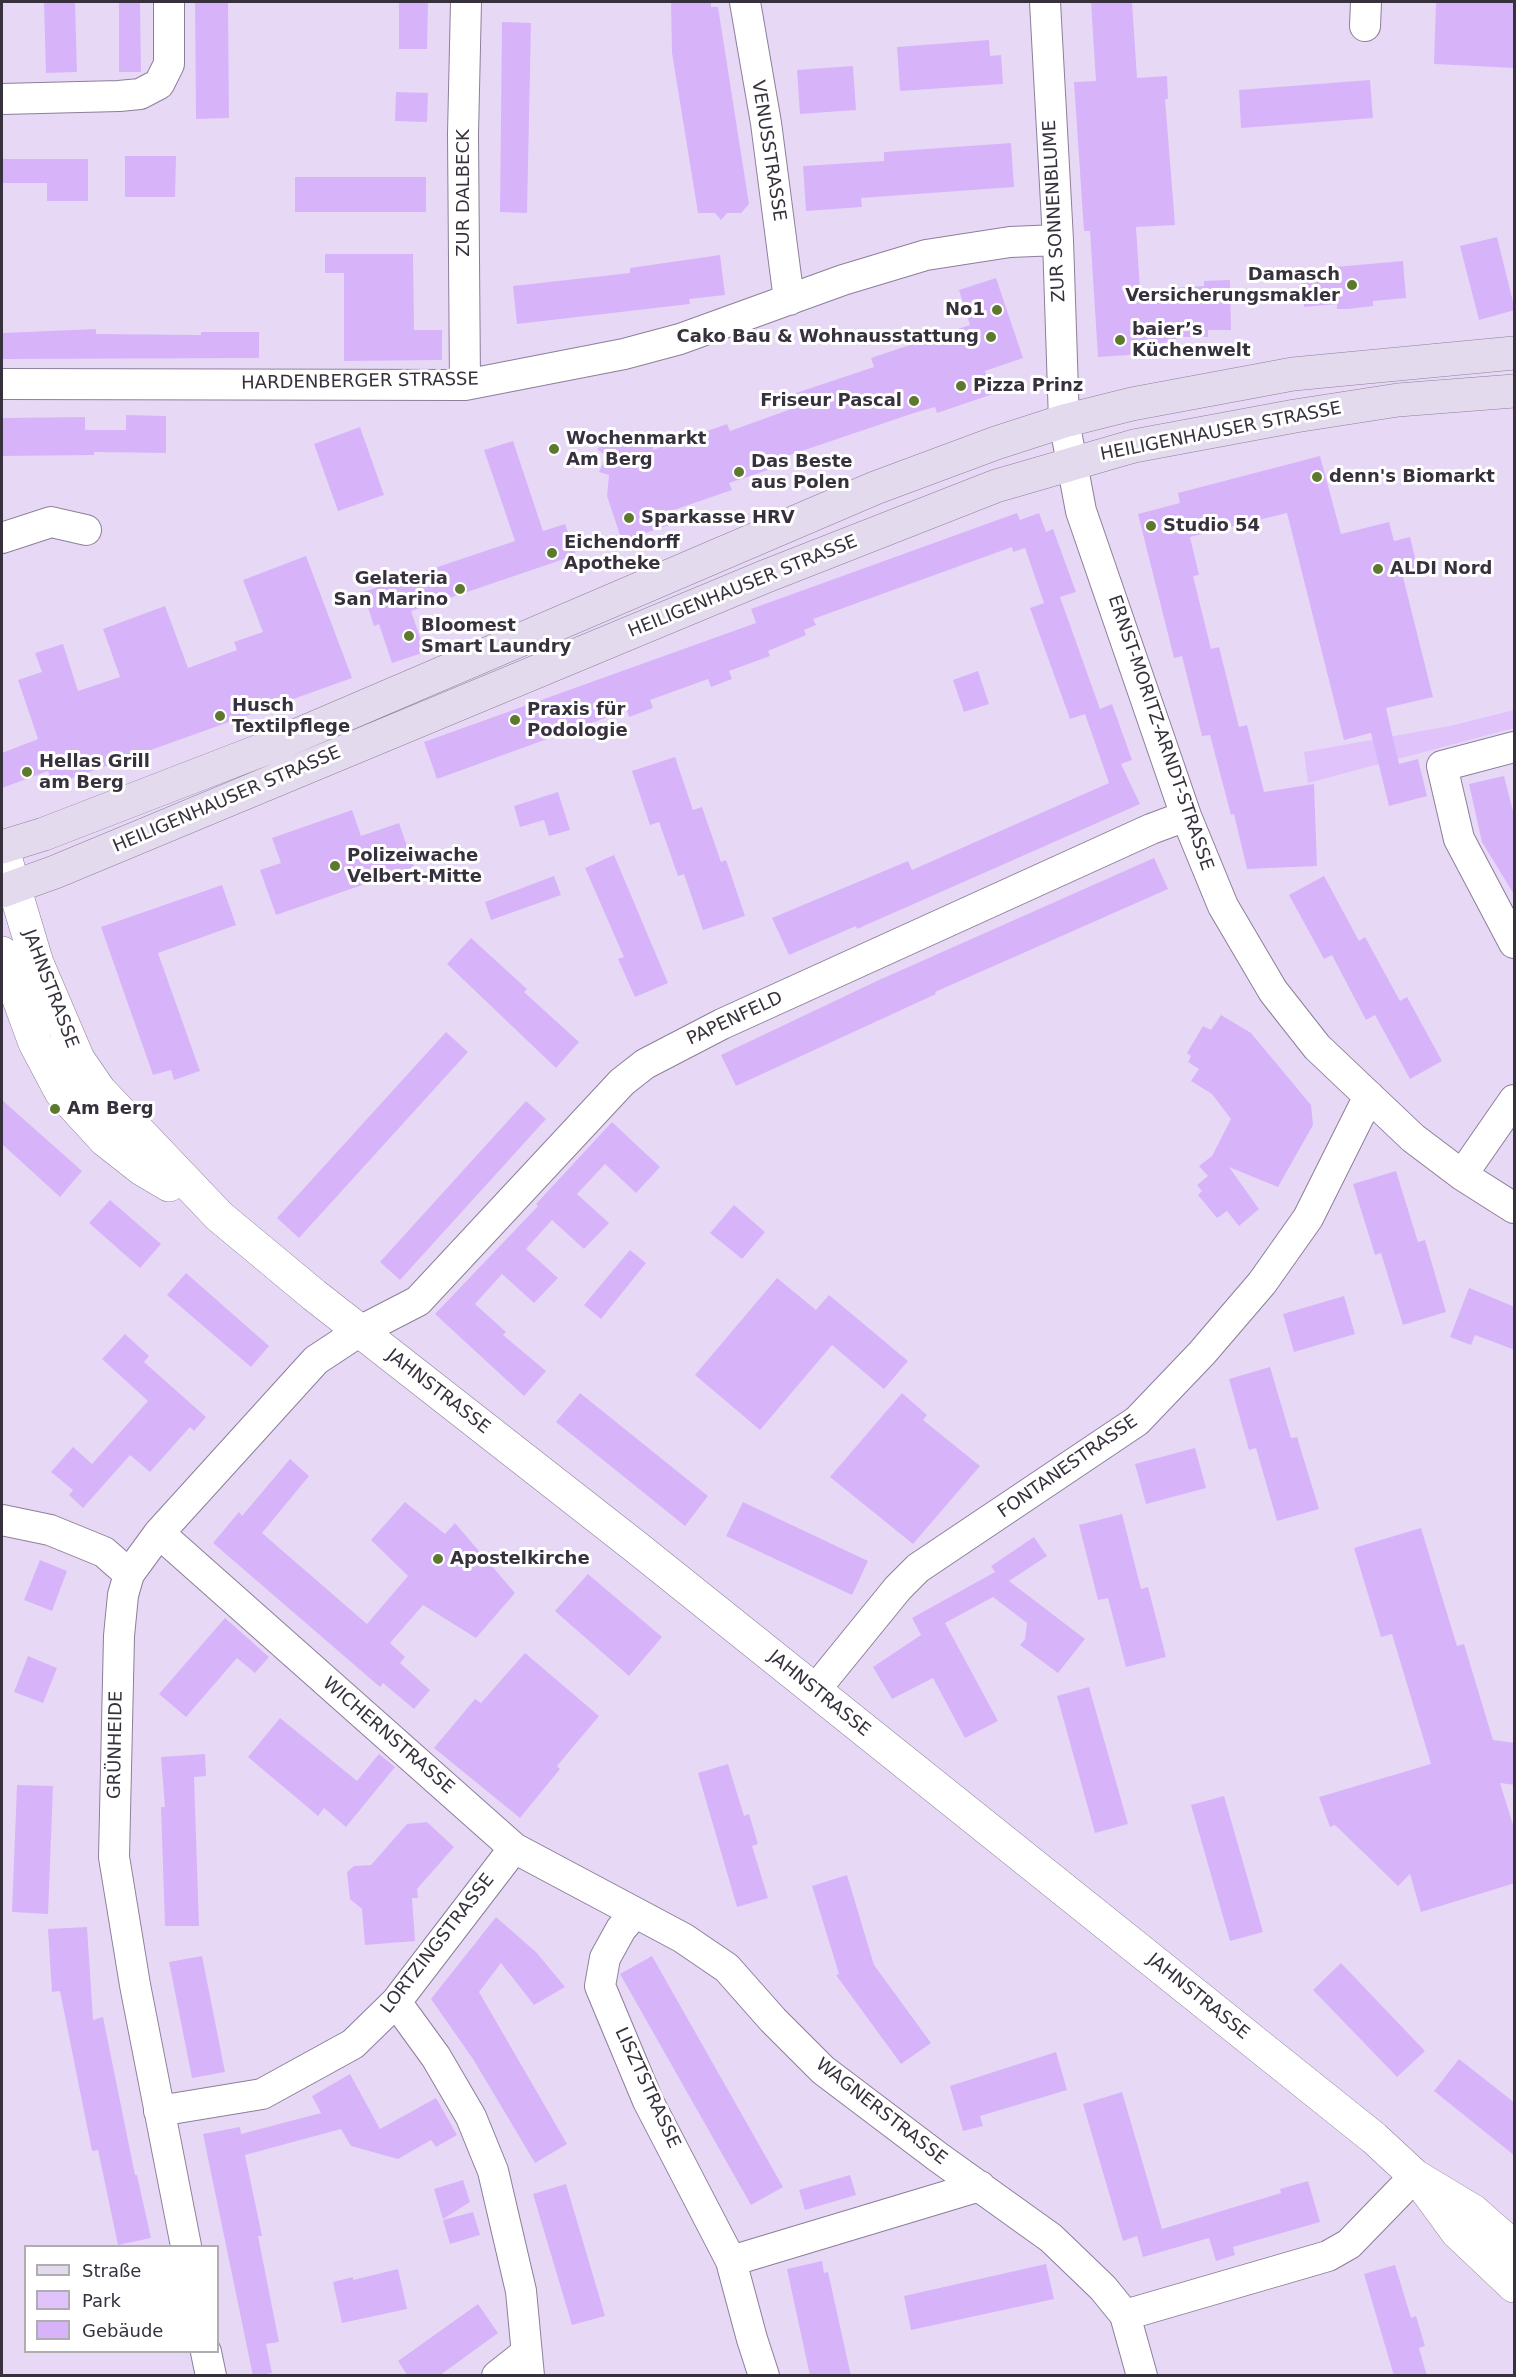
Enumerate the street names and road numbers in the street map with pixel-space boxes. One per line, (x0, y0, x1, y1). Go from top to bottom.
street label: VENUSSTRASSE (746, 79, 790, 223)
street label: ZUR SONNENBLUME (1039, 119, 1071, 303)
street label: ZUR DALBECK (453, 129, 475, 257)
street label: HARDENBERGER STRASSE (241, 369, 479, 395)
street label: HEILIGENHAUSER STRASSE (1099, 398, 1343, 466)
street label: HEILIGENHAUSER STRASSE (625, 531, 861, 643)
street label: ERNST-MORITZ-ARNDT-STRASSE (1103, 592, 1217, 874)
street label: HEILIGENHAUSER STRASSE (110, 742, 344, 858)
street label: JAHNSTRASSE (18, 927, 82, 1051)
street label: PAPENFELD (684, 987, 786, 1051)
street label: JAHNSTRASSE (382, 1345, 494, 1439)
street label: FONTANESTRASSE (994, 1411, 1142, 1523)
street label: JAHNSTRASSE (764, 1646, 874, 1742)
street label: WICHERNSTRASSE (318, 1673, 458, 1799)
street label: GRÜNHEIDE (104, 1691, 128, 1799)
street label: LORTZINGSTRASSE (377, 1870, 499, 2018)
street label: JAHNSTRASSE (1143, 1949, 1253, 2045)
street label: LISZTSTRASSE (610, 2024, 684, 2152)
street label: WAGNERSTRASSE (811, 2054, 951, 2170)

